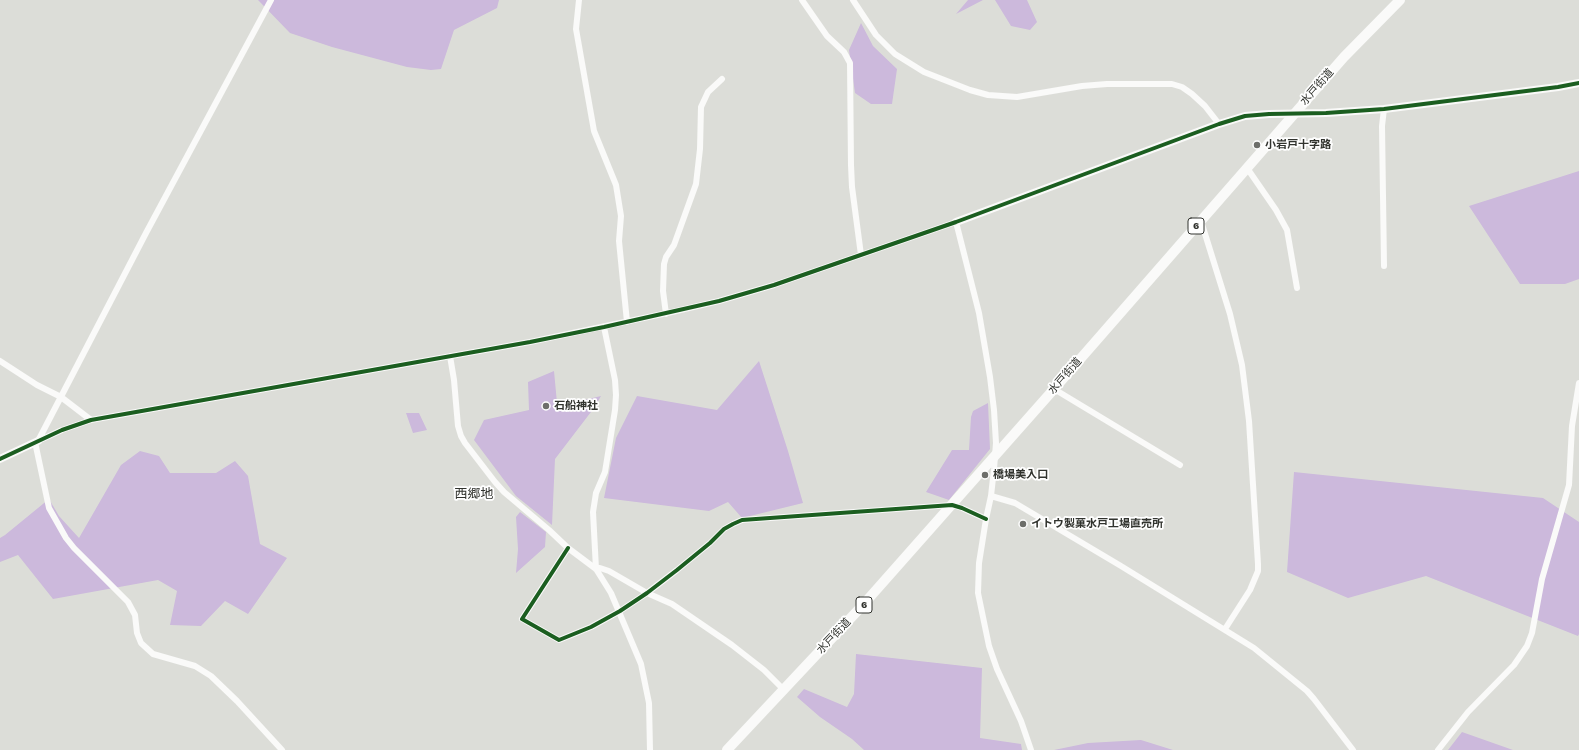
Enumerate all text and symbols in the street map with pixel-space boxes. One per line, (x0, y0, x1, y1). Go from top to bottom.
street label: 水戸街道 (1298, 66, 1336, 108)
place label: 小岩戸十字路 (1265, 138, 1331, 152)
marker: 小岩戸十字路 (1252, 140, 1262, 150)
road number: 6 (1188, 218, 1204, 234)
street label: 水戸街道 (1046, 355, 1084, 397)
place label: 石船神社 (554, 399, 598, 413)
marker: 石船神社 (541, 401, 551, 411)
place label: 橋場美入口 (993, 468, 1048, 482)
marker: 橋場美入口 (980, 470, 990, 480)
district label: 西郷地 (455, 486, 493, 502)
place label: イトウ製菓水戸工場直売所 (1031, 517, 1163, 531)
marker: イトウ製菓水戸工場直売所 (1018, 519, 1028, 529)
road number: 6 (856, 597, 872, 613)
street label: 水戸街道 (814, 615, 854, 657)

